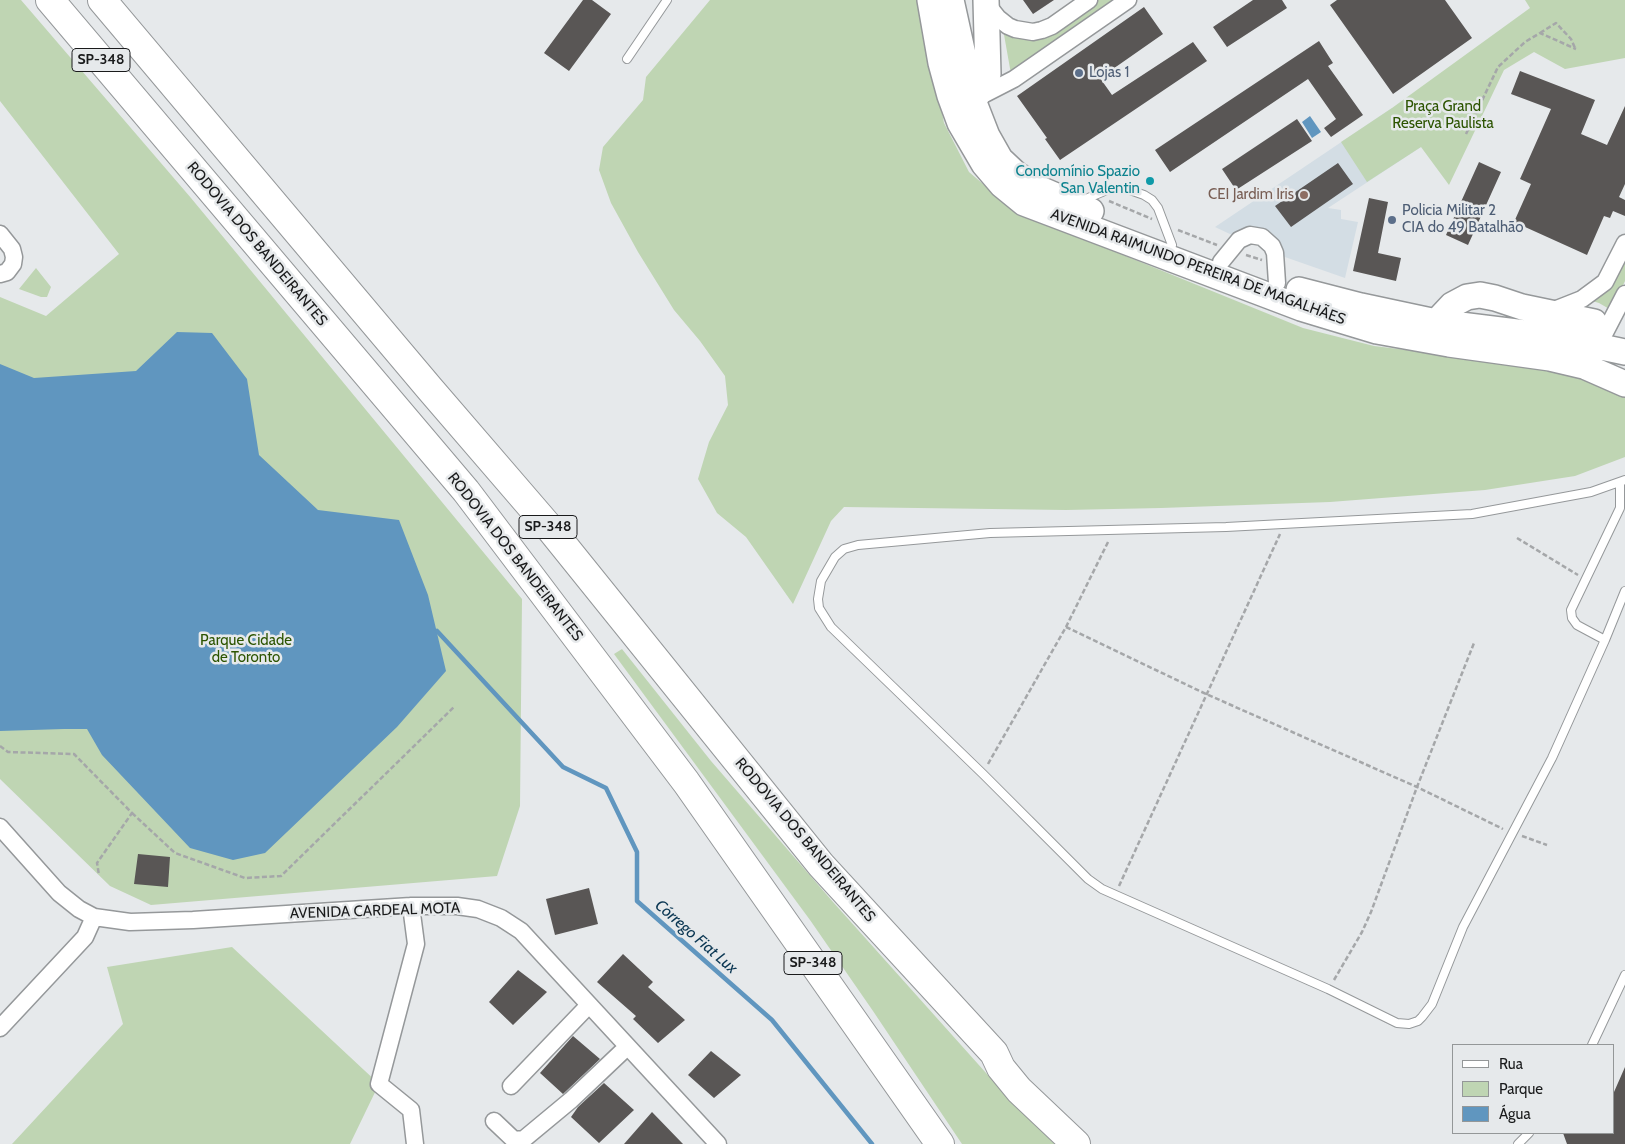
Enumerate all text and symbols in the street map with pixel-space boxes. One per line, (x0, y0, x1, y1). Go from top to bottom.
road number: SP-348 (72, 48, 130, 72)
place label: Lojas 1 (1089, 64, 1129, 82)
marker: Lojas 1 (1073, 67, 1085, 79)
park label: Praça Grand Reserva Paulista (1392, 98, 1494, 133)
street label: RODOVIA DOS BANDEIRANTES (183, 158, 331, 330)
place label: Condomínio Spazio San Valentin (1016, 163, 1140, 198)
marker: Condomínio Spazio San Valentin (1144, 175, 1156, 187)
place label: CEI Jardim Iris (1208, 186, 1294, 204)
marker: CEI Jardim Iris (1298, 189, 1310, 201)
place label: Policia Militar 2 CIA do 49 Batalhão (1402, 202, 1524, 237)
street label: AVENIDA RAIMUNDO PEREIRA DE MAGALHÃES (1048, 205, 1348, 329)
marker: Policia Militar 2 CIA do 49 Batalhão (1386, 214, 1398, 226)
street label: RODOVIA DOS BANDEIRANTES (444, 469, 586, 645)
road number: SP-348 (519, 516, 577, 538)
park label: Parque Cidade de Toronto (200, 632, 292, 667)
street label: RODOVIA DOS BANDEIRANTES (731, 754, 879, 926)
water label: Córrego Fiat Lux (651, 896, 741, 978)
street label: AVENIDA CARDEAL MOTA (290, 899, 460, 923)
road number: SP-348 (784, 951, 842, 974)
legend (1452, 1044, 1615, 1134)
text: Rua (1499, 1055, 1523, 1073)
text: Parque (1499, 1080, 1543, 1098)
text: Água (1499, 1105, 1531, 1123)

